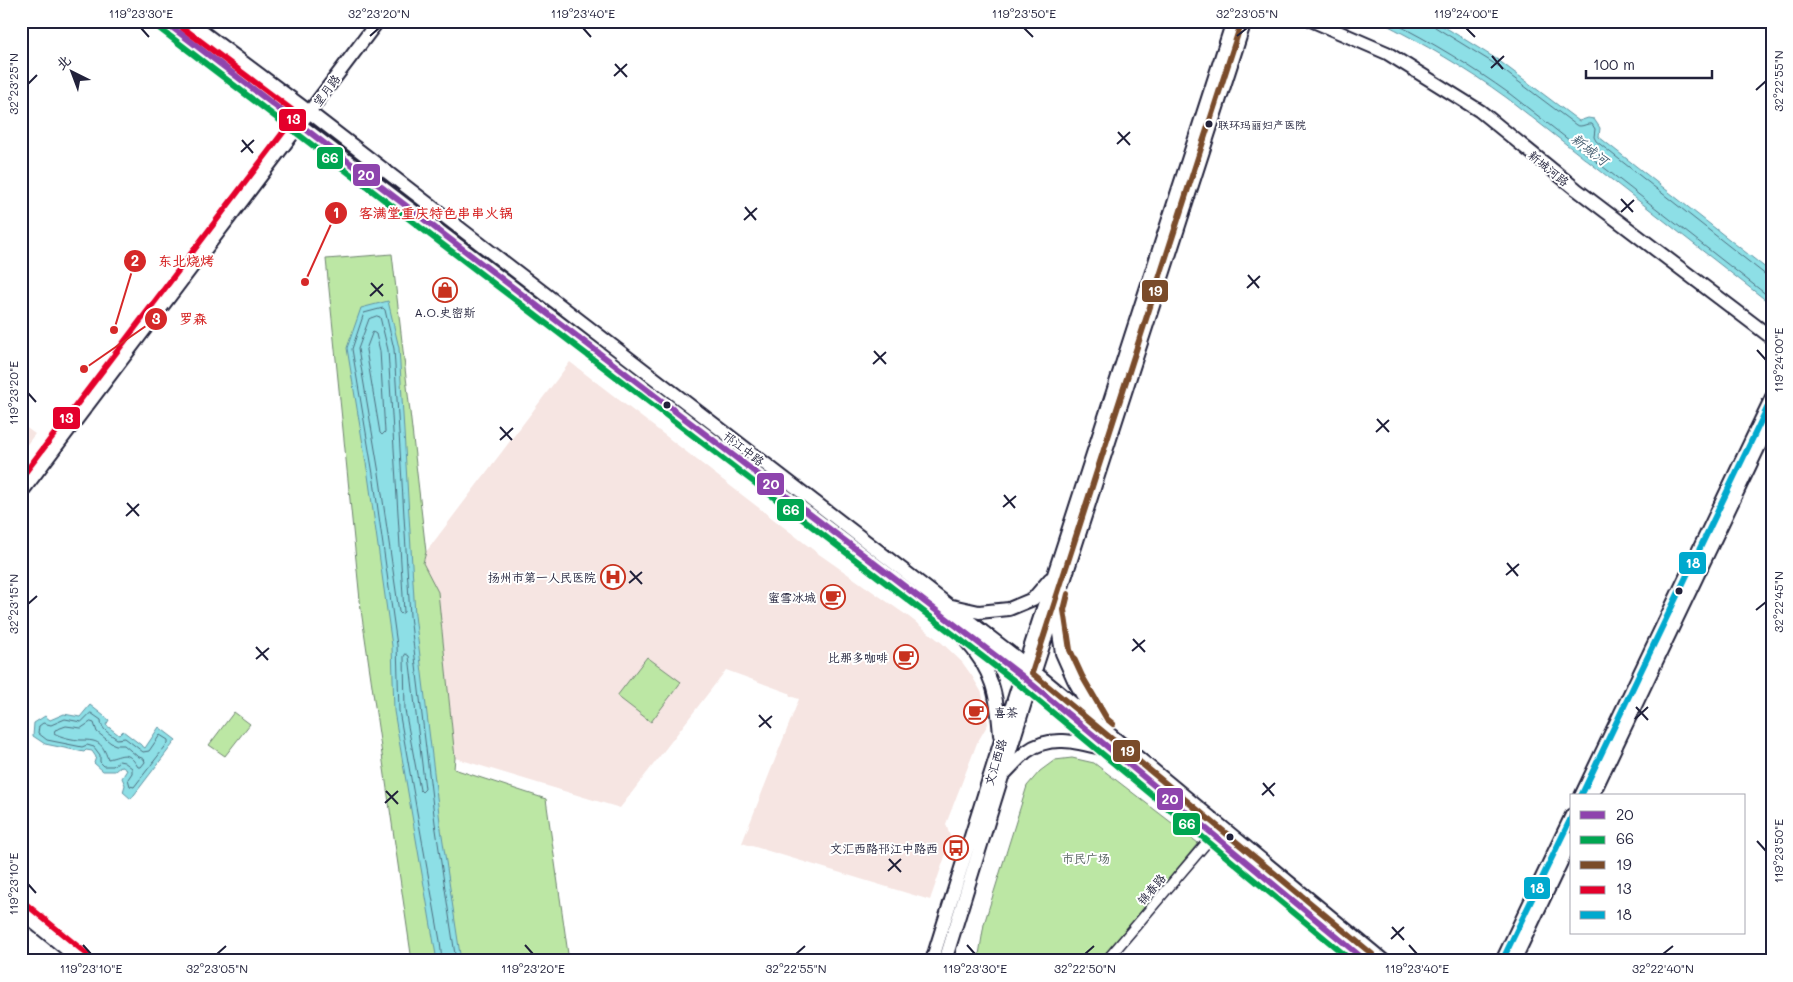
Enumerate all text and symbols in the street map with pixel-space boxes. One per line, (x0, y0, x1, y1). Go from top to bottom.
text: 119°23'30"E (109, 5, 173, 21)
text: 32°23'20"N (348, 5, 410, 21)
text: 119°23'40"E (551, 5, 615, 21)
text: 119°23'50"E (992, 5, 1056, 21)
text: 32°23'05"N (1216, 5, 1278, 21)
text: 119°24'00"E (1434, 5, 1498, 21)
north arrow (48, 48, 98, 98)
scale bar (1586, 48, 1712, 80)
text: 北 (51, 50, 75, 74)
text: 32°22'55"N (1770, 50, 1786, 112)
text: 32°23'25"N (5, 53, 21, 115)
text: 100 m (1593, 54, 1635, 74)
street label: 望月路 (309, 71, 343, 109)
line badge: 13 (278, 108, 307, 132)
text: 13 (286, 109, 300, 128)
place label: 联环玛丽妇产医院 (1218, 117, 1306, 132)
marker: 联环玛丽妇产医院 (1204, 119, 1214, 129)
water label: 新城河 (1568, 129, 1614, 171)
line badge: 66 (316, 146, 344, 170)
street label: 新城河路 (1525, 147, 1573, 189)
text: 66 (322, 148, 338, 167)
line badge: 20 (352, 163, 381, 187)
text: 20 (358, 165, 374, 184)
callout: 客满堂重庆特色串串火锅 (324, 198, 523, 227)
text: 1 (333, 202, 339, 222)
text: 客满堂重庆特色串串火锅 (359, 203, 513, 222)
callout: 东北烧烤 (123, 246, 224, 275)
text: 2 (131, 250, 139, 270)
text: 东北烧烤 (158, 251, 214, 270)
shop icon: A.O.史密斯 (432, 277, 458, 303)
line badge: 19 (1141, 279, 1169, 303)
text: 19 (1148, 281, 1163, 300)
place label: A.O.史密斯 (415, 304, 475, 320)
callout: 罗森 (144, 305, 217, 334)
text: 3 (151, 308, 161, 328)
text: 罗森 (179, 309, 207, 328)
text: 119°24'00"E (1770, 328, 1786, 392)
text: 119°23'20"E (5, 361, 21, 425)
unlabelled marker (662, 400, 672, 410)
line badge: 13 (52, 406, 81, 430)
text: 13 (59, 408, 73, 427)
street label: 邗江中路 (720, 427, 768, 469)
line badge: 20 (756, 472, 785, 496)
text: 20 (763, 474, 779, 493)
line badge: 66 (776, 498, 805, 522)
text: 66 (783, 500, 799, 519)
line badge: 18 (1678, 551, 1707, 575)
text: 18 (1686, 553, 1701, 572)
hospital icon: 扬州市第一人民医院 (600, 564, 626, 590)
place label: 扬州市第一人民医院 (488, 569, 596, 585)
text: 32°22'45"N (1770, 571, 1786, 633)
text: 32°23'15"N (5, 574, 21, 634)
cafe icon: 蜜雪冰城 (820, 584, 846, 610)
unlabelled marker (1674, 586, 1684, 596)
place label: 蜜雪冰城 (768, 589, 816, 605)
cafe icon: 比那多咖啡 (893, 644, 919, 670)
place label: 比那多咖啡 (828, 649, 888, 665)
cafe icon: 喜茶 (963, 699, 989, 725)
place label: 喜茶 (994, 704, 1018, 720)
street label: 文汇西路 (980, 737, 1010, 787)
line badge: 19 (1112, 739, 1141, 763)
text: 19 (1120, 741, 1135, 760)
line badge: 20 (1156, 787, 1184, 811)
text: 20 (1162, 789, 1178, 808)
legend (1570, 794, 1746, 934)
text: 20 (1616, 804, 1634, 824)
line badge: 66 (1172, 812, 1201, 836)
text: 66 (1179, 814, 1195, 833)
text: 119°23'50"E (1770, 819, 1786, 883)
text: 66 (1616, 828, 1634, 848)
unlabelled marker (1225, 832, 1235, 842)
bus stop icon: 文汇西路邗江中路西 (943, 835, 969, 861)
place label: 文汇西路邗江中路西 (830, 840, 938, 856)
park label: 市民广场 (1062, 850, 1110, 866)
text: 119°23'10"E (5, 853, 21, 915)
text: 19 (1616, 854, 1632, 874)
street label: 锦春路 (1133, 870, 1169, 908)
line badge: 18 (1523, 876, 1551, 900)
text: 18 (1530, 878, 1545, 897)
text: 13 (1616, 878, 1632, 898)
text: 18 (1616, 904, 1632, 924)
text: 119°23'10"E (60, 960, 122, 976)
text: 32°23'05"N (186, 960, 248, 976)
text: 119°23'20"E (501, 960, 565, 976)
text: 32°22'55"N (765, 960, 827, 976)
text: 119°23'30"E (943, 960, 1007, 976)
text: 32°22'50"N (1054, 960, 1116, 976)
text: 119°23'40"E (1385, 960, 1449, 976)
text: 32°22'40"N (1632, 960, 1694, 976)

